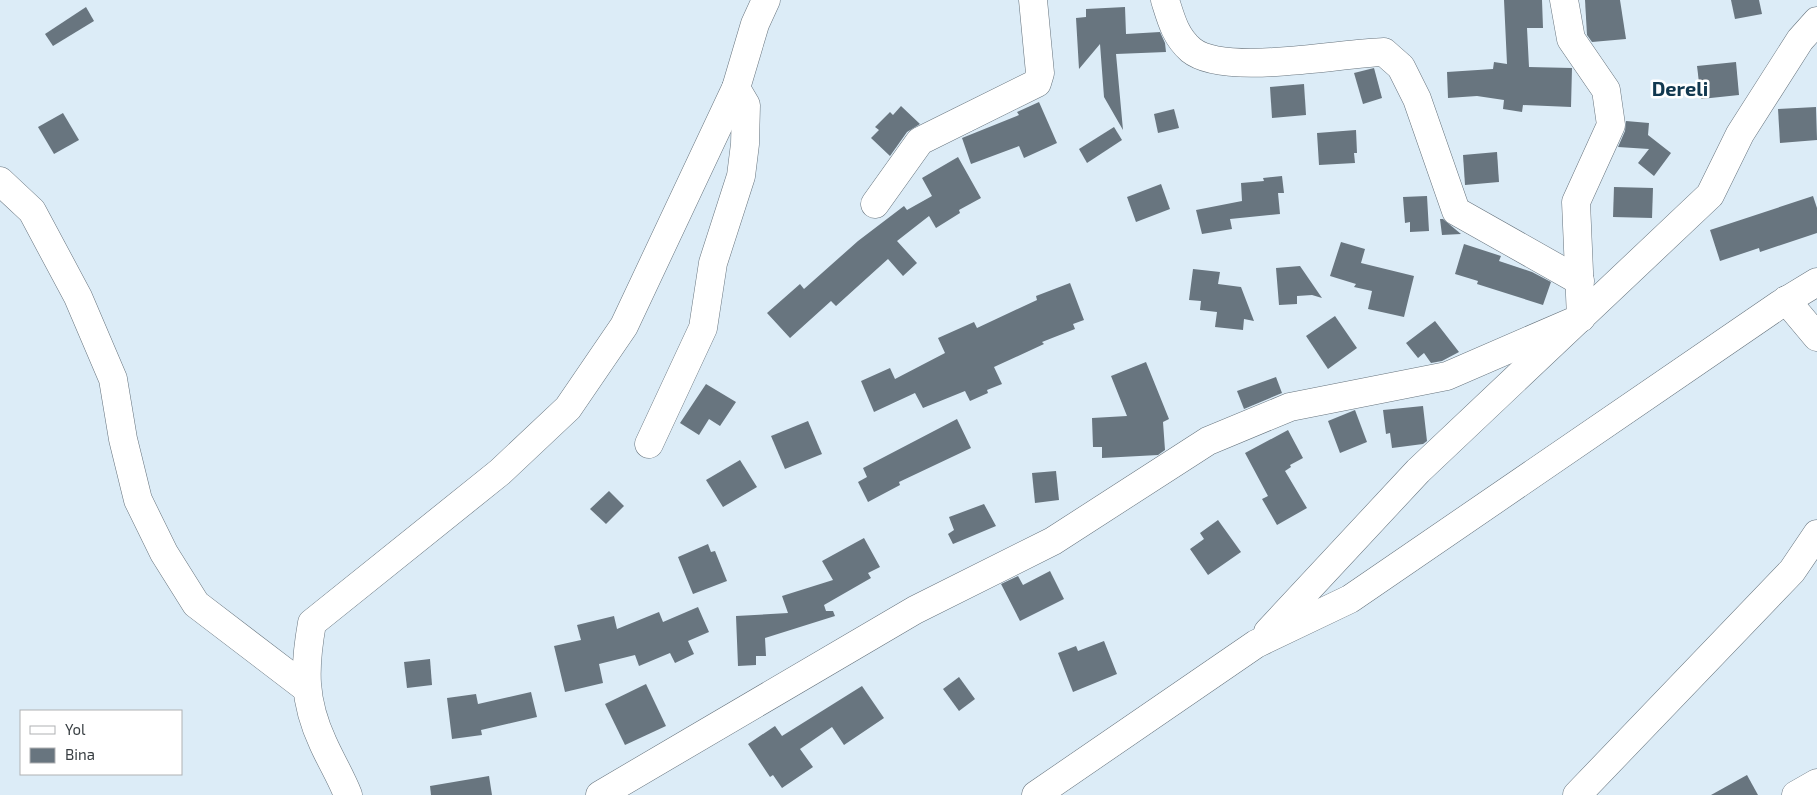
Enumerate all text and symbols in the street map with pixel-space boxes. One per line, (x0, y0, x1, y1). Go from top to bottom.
district label: Dereli (1652, 76, 1708, 100)
legend (20, 710, 182, 775)
text: Yol (65, 720, 86, 738)
text: Bina (65, 745, 95, 763)

